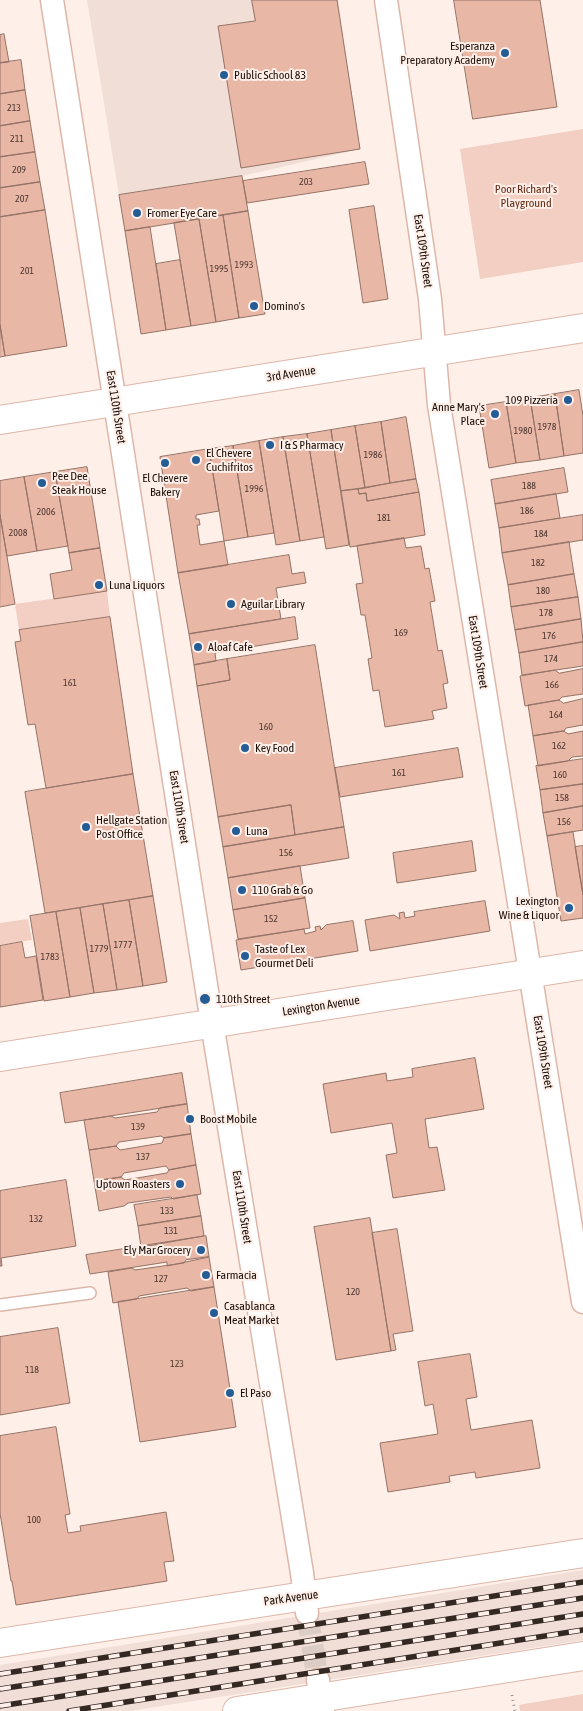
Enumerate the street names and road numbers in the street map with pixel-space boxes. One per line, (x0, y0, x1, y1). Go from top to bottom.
street label: East 109th Street (411, 213, 435, 289)
street label: 3rd Avenue (265, 363, 317, 385)
street label: East 110th Street (103, 369, 129, 445)
street label: East 109th Street (465, 614, 491, 690)
street label: East 110th Street (166, 769, 192, 845)
street label: Lexington Avenue (281, 993, 361, 1019)
street label: East 109th Street (530, 1014, 556, 1090)
street label: East 110th Street (229, 1169, 255, 1245)
street label: Park Avenue (263, 1587, 319, 1609)

